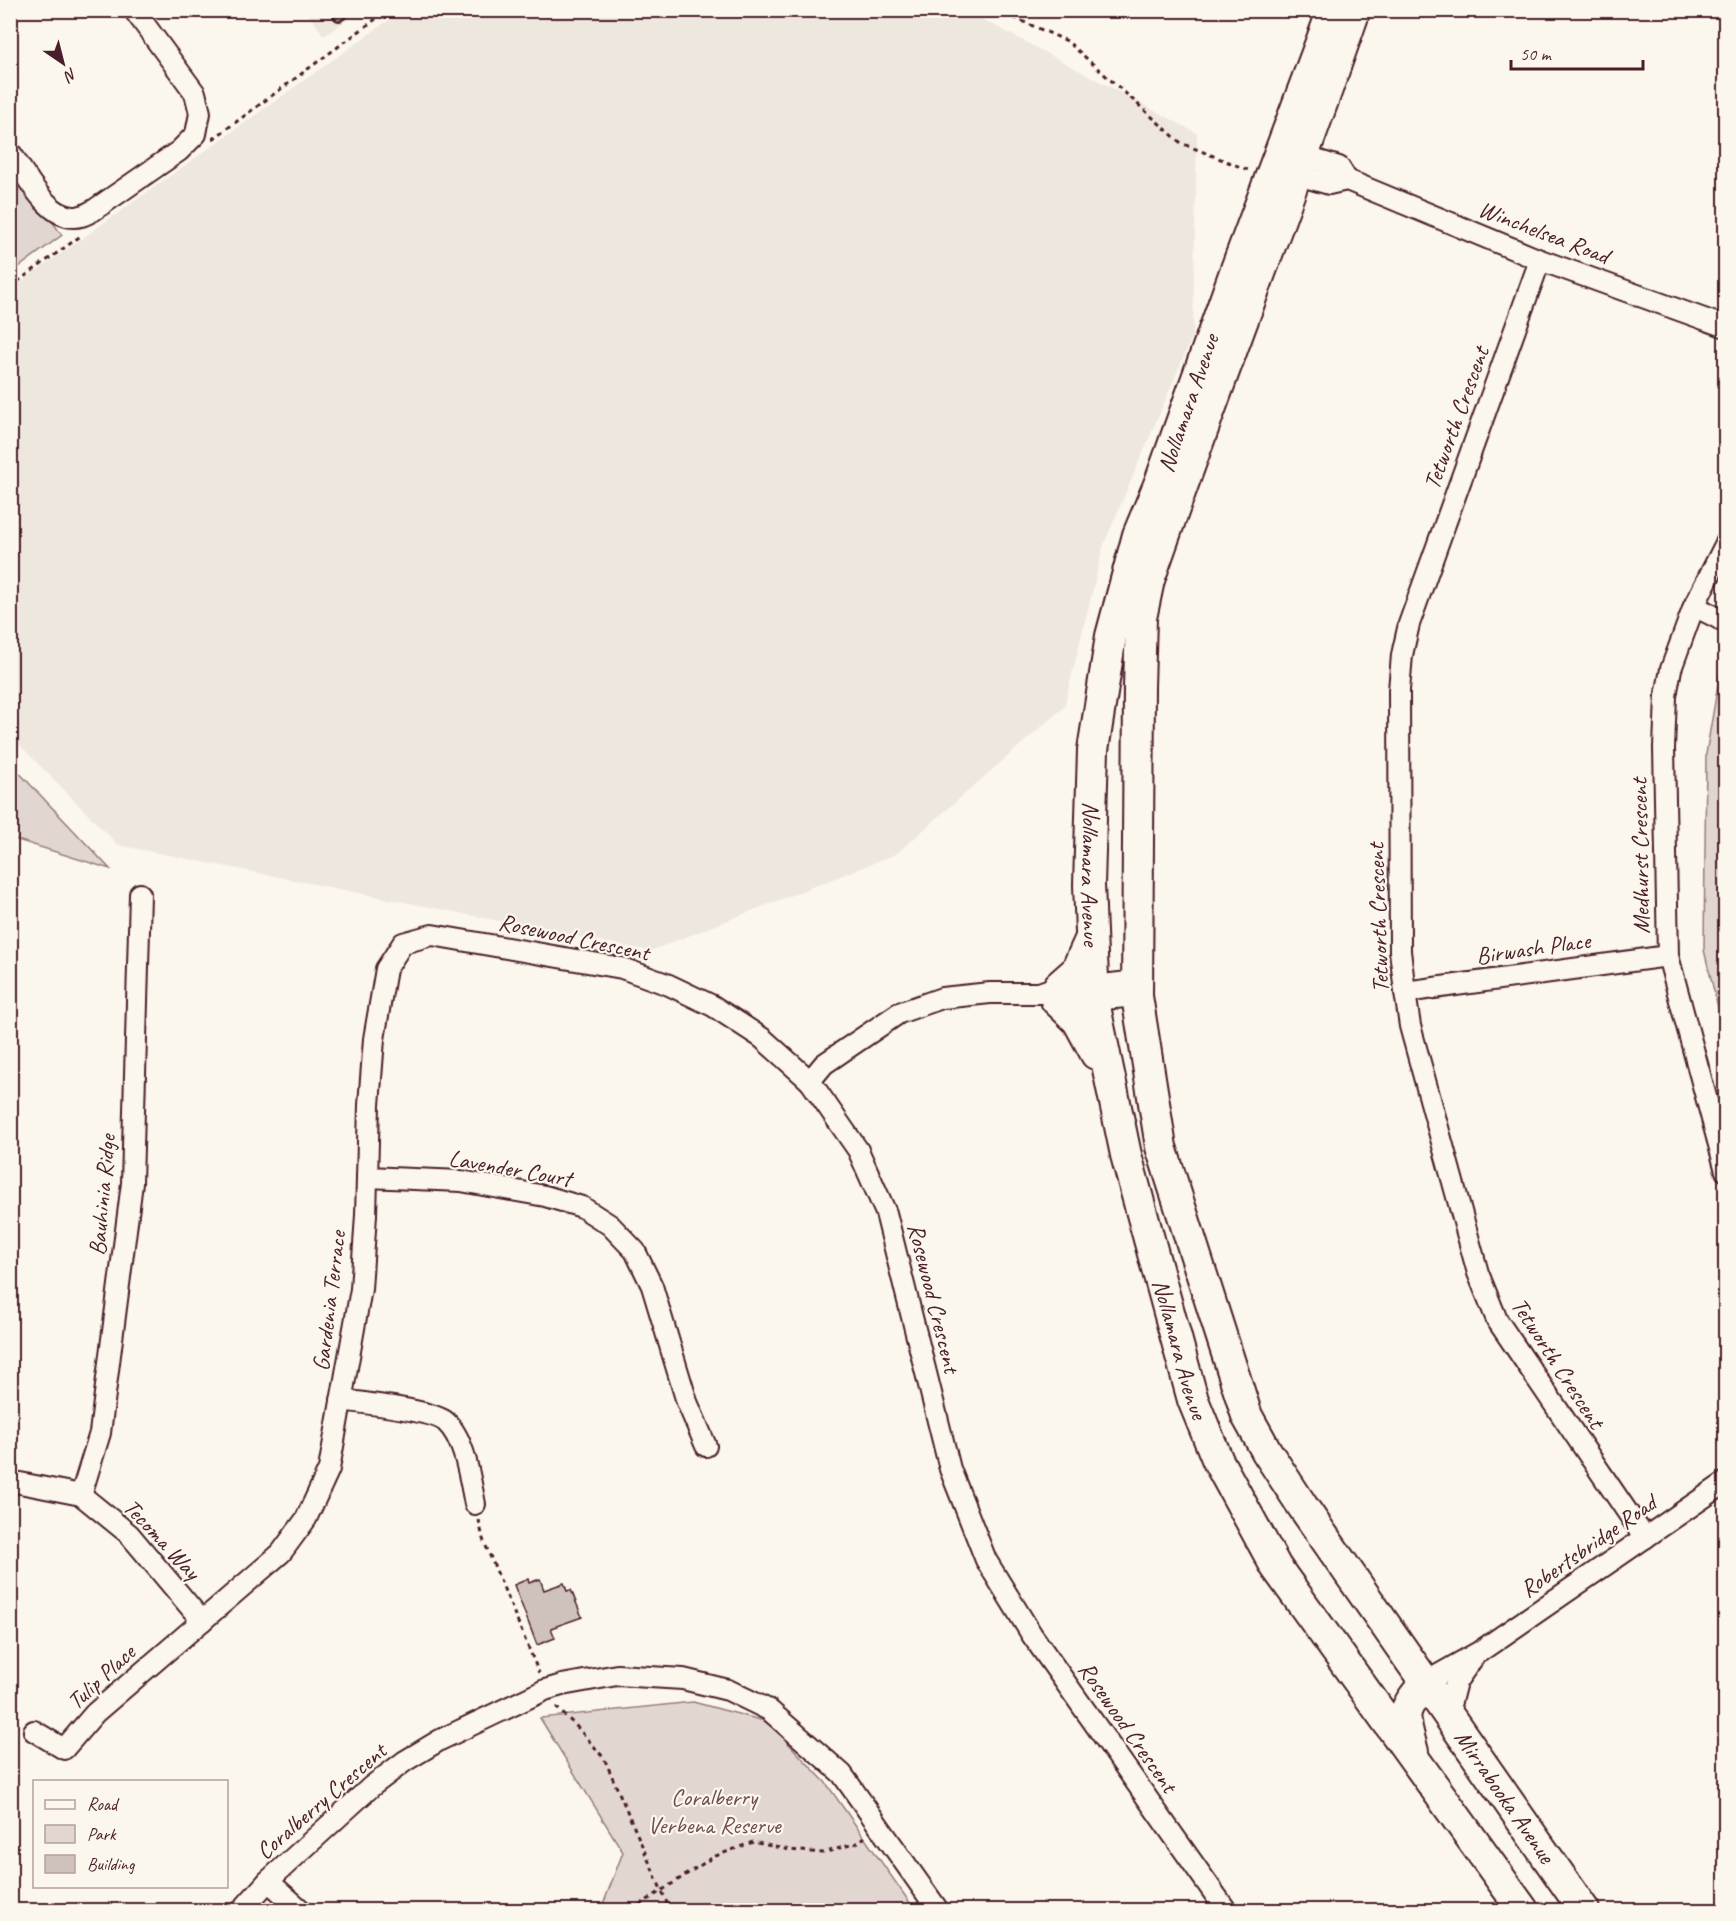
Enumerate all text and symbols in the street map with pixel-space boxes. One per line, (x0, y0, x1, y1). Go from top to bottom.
north arrow (33, 33, 93, 93)
scale bar (1511, 33, 1643, 71)
text: 50 m (1520, 43, 1553, 65)
text: N (59, 63, 81, 87)
street label: Winchelsea Road (1475, 193, 1617, 272)
street label: Nollamara Avenue (1150, 328, 1226, 476)
street label: Tetworth Crescent (1416, 341, 1496, 493)
street label: Medhurst Crescent (1624, 776, 1656, 934)
street label: Nollamara Avenue (1074, 801, 1107, 949)
street label: Tetworth Crescent (1360, 841, 1396, 993)
street label: Rosewood Crescent (496, 906, 654, 968)
street label: Birwash Place (1474, 925, 1594, 971)
street label: Bauhinia Ridge (82, 1131, 122, 1257)
street label: Lavender Court (446, 1142, 577, 1194)
street label: Rosewood Crescent (901, 1220, 968, 1378)
street label: Gardenia Terrace (306, 1227, 353, 1373)
street label: Nollamara Avenue (1146, 1276, 1215, 1426)
street label: Tetworth Crescent (1505, 1292, 1612, 1436)
street label: Robertsbridge Road (1514, 1486, 1665, 1604)
street label: Tecoma Way (117, 1492, 208, 1587)
street label: Tulip Place (60, 1636, 143, 1716)
street label: Rosewood Crescent (1072, 1656, 1185, 1800)
street label: Mirrabooka Avenue (1448, 1724, 1563, 1871)
street label: Coralberry Crescent (250, 1735, 394, 1866)
legend (33, 1780, 228, 1888)
park label: Coralberry Verbena Reserve (648, 1782, 783, 1840)
text: Road (87, 1793, 120, 1815)
text: Park (87, 1823, 117, 1845)
text: Building (87, 1853, 136, 1875)

